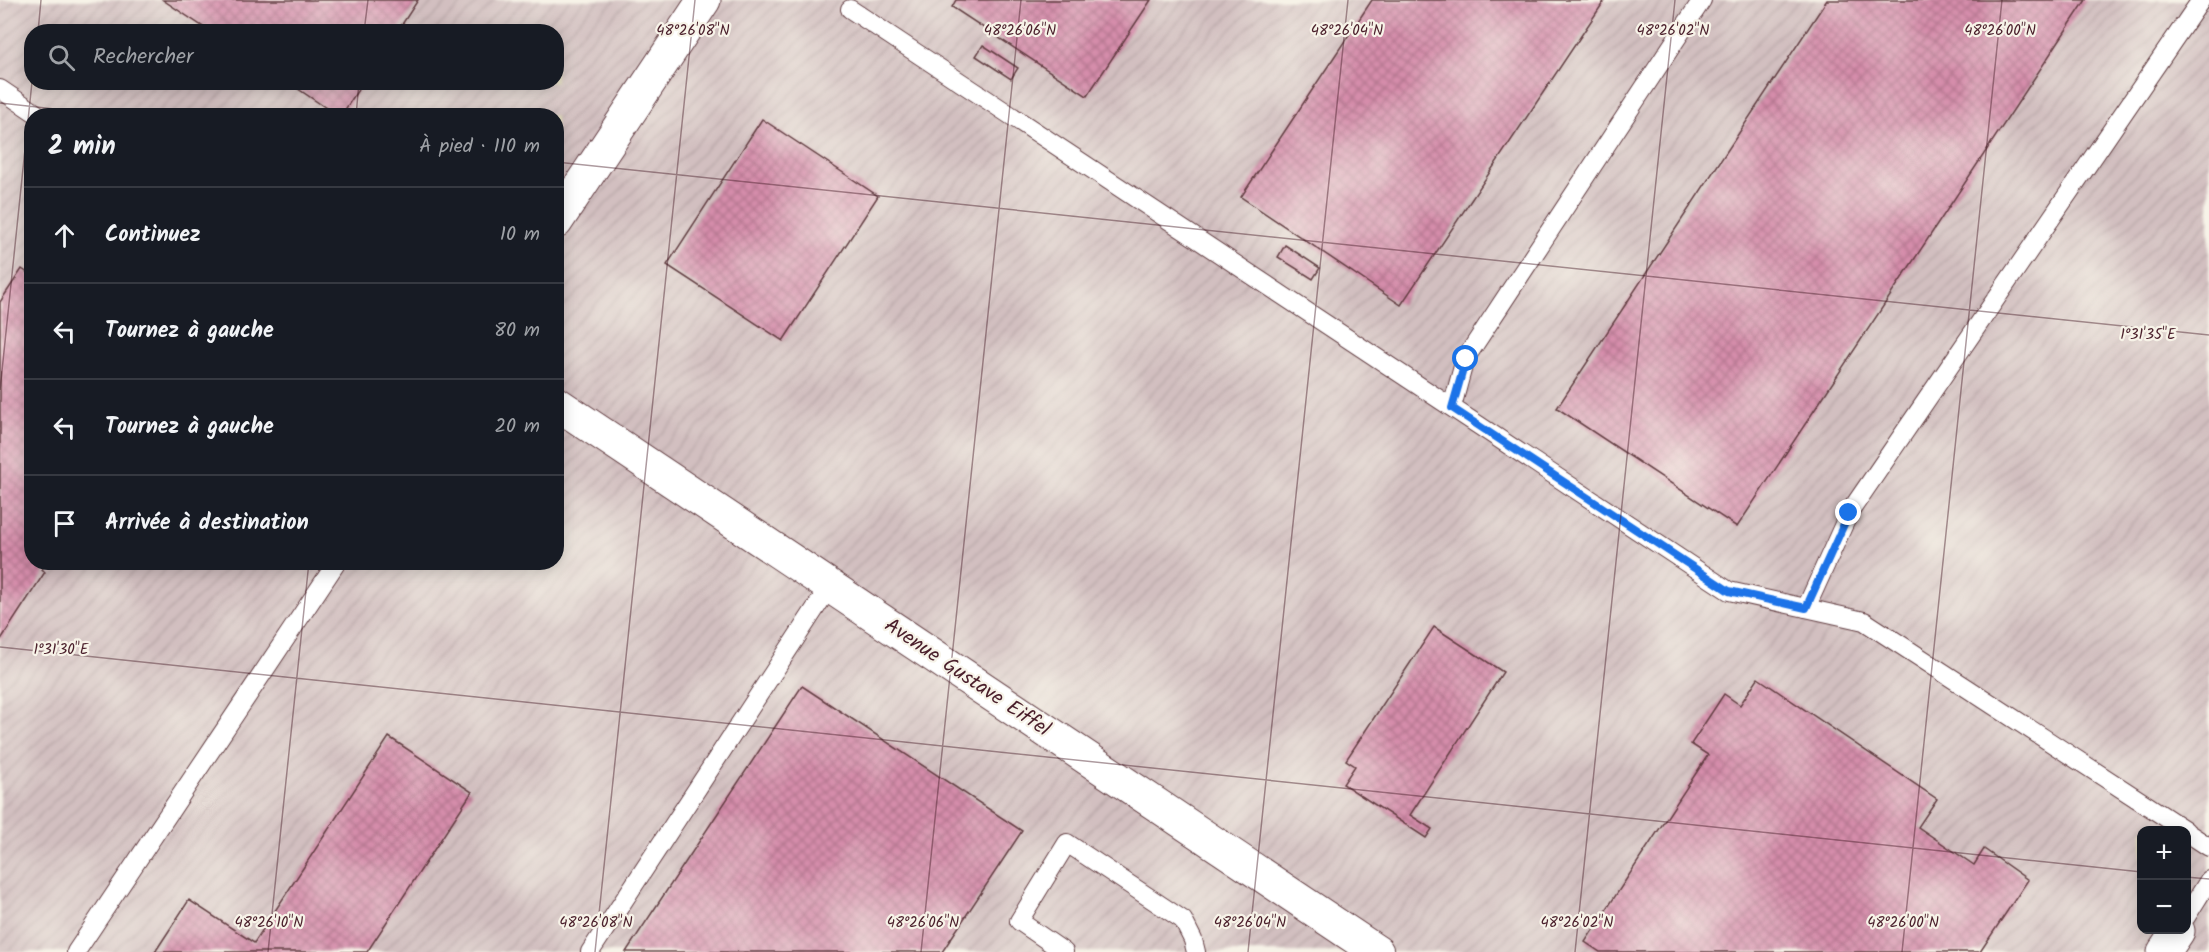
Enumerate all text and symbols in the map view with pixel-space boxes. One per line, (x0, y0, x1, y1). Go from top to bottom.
text: 48°26'08"N (656, 19, 730, 43)
text: 48°26'06"N (984, 19, 1056, 43)
text: 48°26'04"N (1311, 19, 1383, 43)
text: 48°26'02"N (1637, 19, 1709, 43)
text: 48°26'00"N (1964, 19, 2036, 43)
search box (24, 24, 564, 90)
text: Rechercher (93, 40, 193, 75)
icon: search (45, 41, 78, 74)
text: 2 min (48, 126, 116, 168)
text: À pied · 110 m (419, 131, 540, 163)
text: Continuez (105, 218, 201, 253)
icon: ahead (48, 219, 81, 252)
text: 10 m (500, 219, 540, 251)
text: Tournez à gauche (105, 314, 274, 349)
icon: left (48, 315, 81, 348)
text: 80 m (494, 315, 540, 347)
text: 1°31'35"E (2120, 323, 2177, 347)
route start (1452, 345, 1478, 371)
text: Tournez à gauche (105, 410, 274, 445)
icon: left (48, 411, 81, 444)
text: 20 m (494, 411, 540, 443)
route end (1835, 499, 1861, 525)
text: Arrivée à destination (105, 506, 309, 541)
icon: arrive (48, 507, 81, 540)
street label: Avenue Gustave Eiffel (877, 610, 1057, 746)
text: 1°31'30"E (33, 638, 90, 662)
map controls (2137, 826, 2191, 934)
button: + (2137, 826, 2191, 880)
button: − (2137, 880, 2191, 934)
text: 48°26'10"N (235, 911, 303, 935)
text: 48°26'08"N (559, 911, 633, 935)
text: 48°26'06"N (887, 911, 959, 935)
text: 48°26'04"N (1214, 911, 1286, 935)
text: 48°26'02"N (1541, 911, 1613, 935)
text: 48°26'00"N (1867, 911, 1939, 935)

